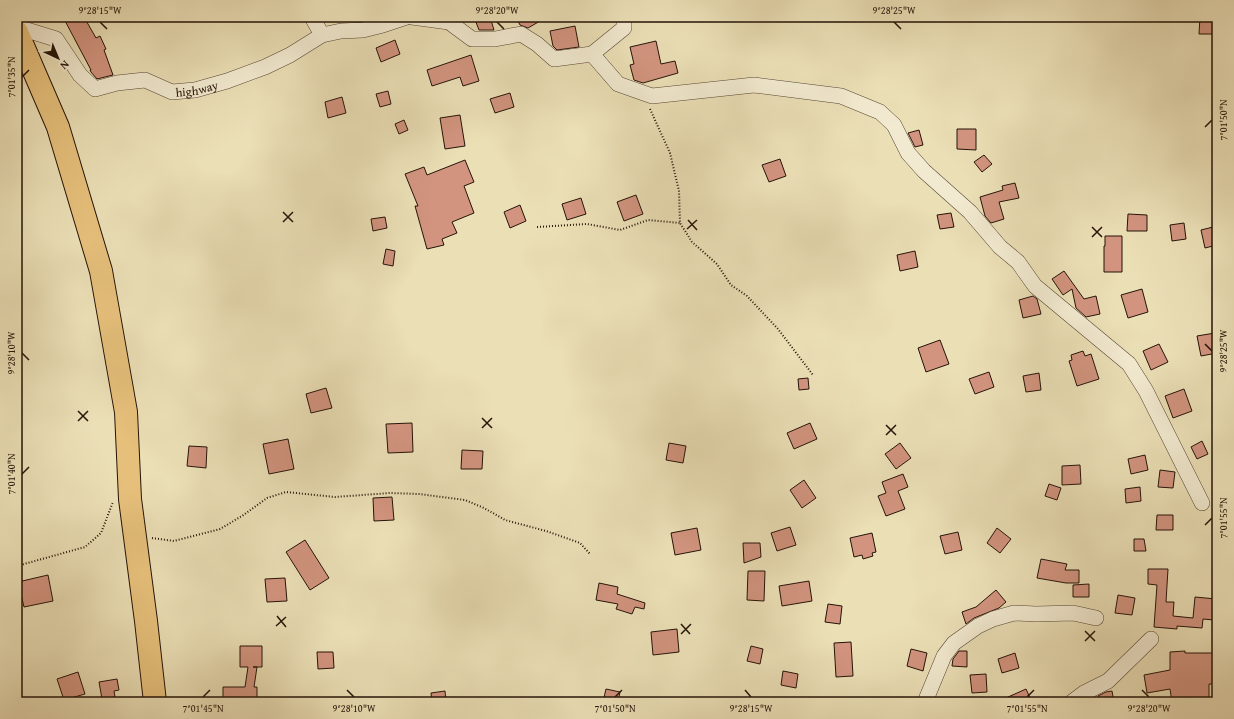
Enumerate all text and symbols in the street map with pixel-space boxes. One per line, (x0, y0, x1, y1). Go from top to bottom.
text: 9°28'15"W (78, 3, 122, 18)
text: 9°28'20"W (475, 3, 519, 18)
text: 9°28'25"W (872, 3, 916, 18)
north arrow (38, 38, 78, 78)
text: 7°01'35"N (4, 56, 19, 98)
text: N (56, 57, 73, 74)
street label: highway (175, 76, 220, 100)
text: 7°01'50"N (1216, 99, 1231, 141)
text: 9°28'25"W (1216, 329, 1231, 373)
text: 9°28'10"W (4, 331, 19, 375)
text: 7°01'40"N (4, 453, 19, 495)
text: 7°01'55"N (1216, 497, 1231, 539)
text: 7°01'45"N (182, 701, 224, 716)
text: 9°28'10"W (332, 701, 376, 716)
text: 7°01'50"N (594, 701, 636, 716)
text: 9°28'15"W (729, 701, 773, 716)
text: 7°01'55"N (1006, 701, 1048, 716)
text: 9°28'20"W (1127, 701, 1171, 716)

